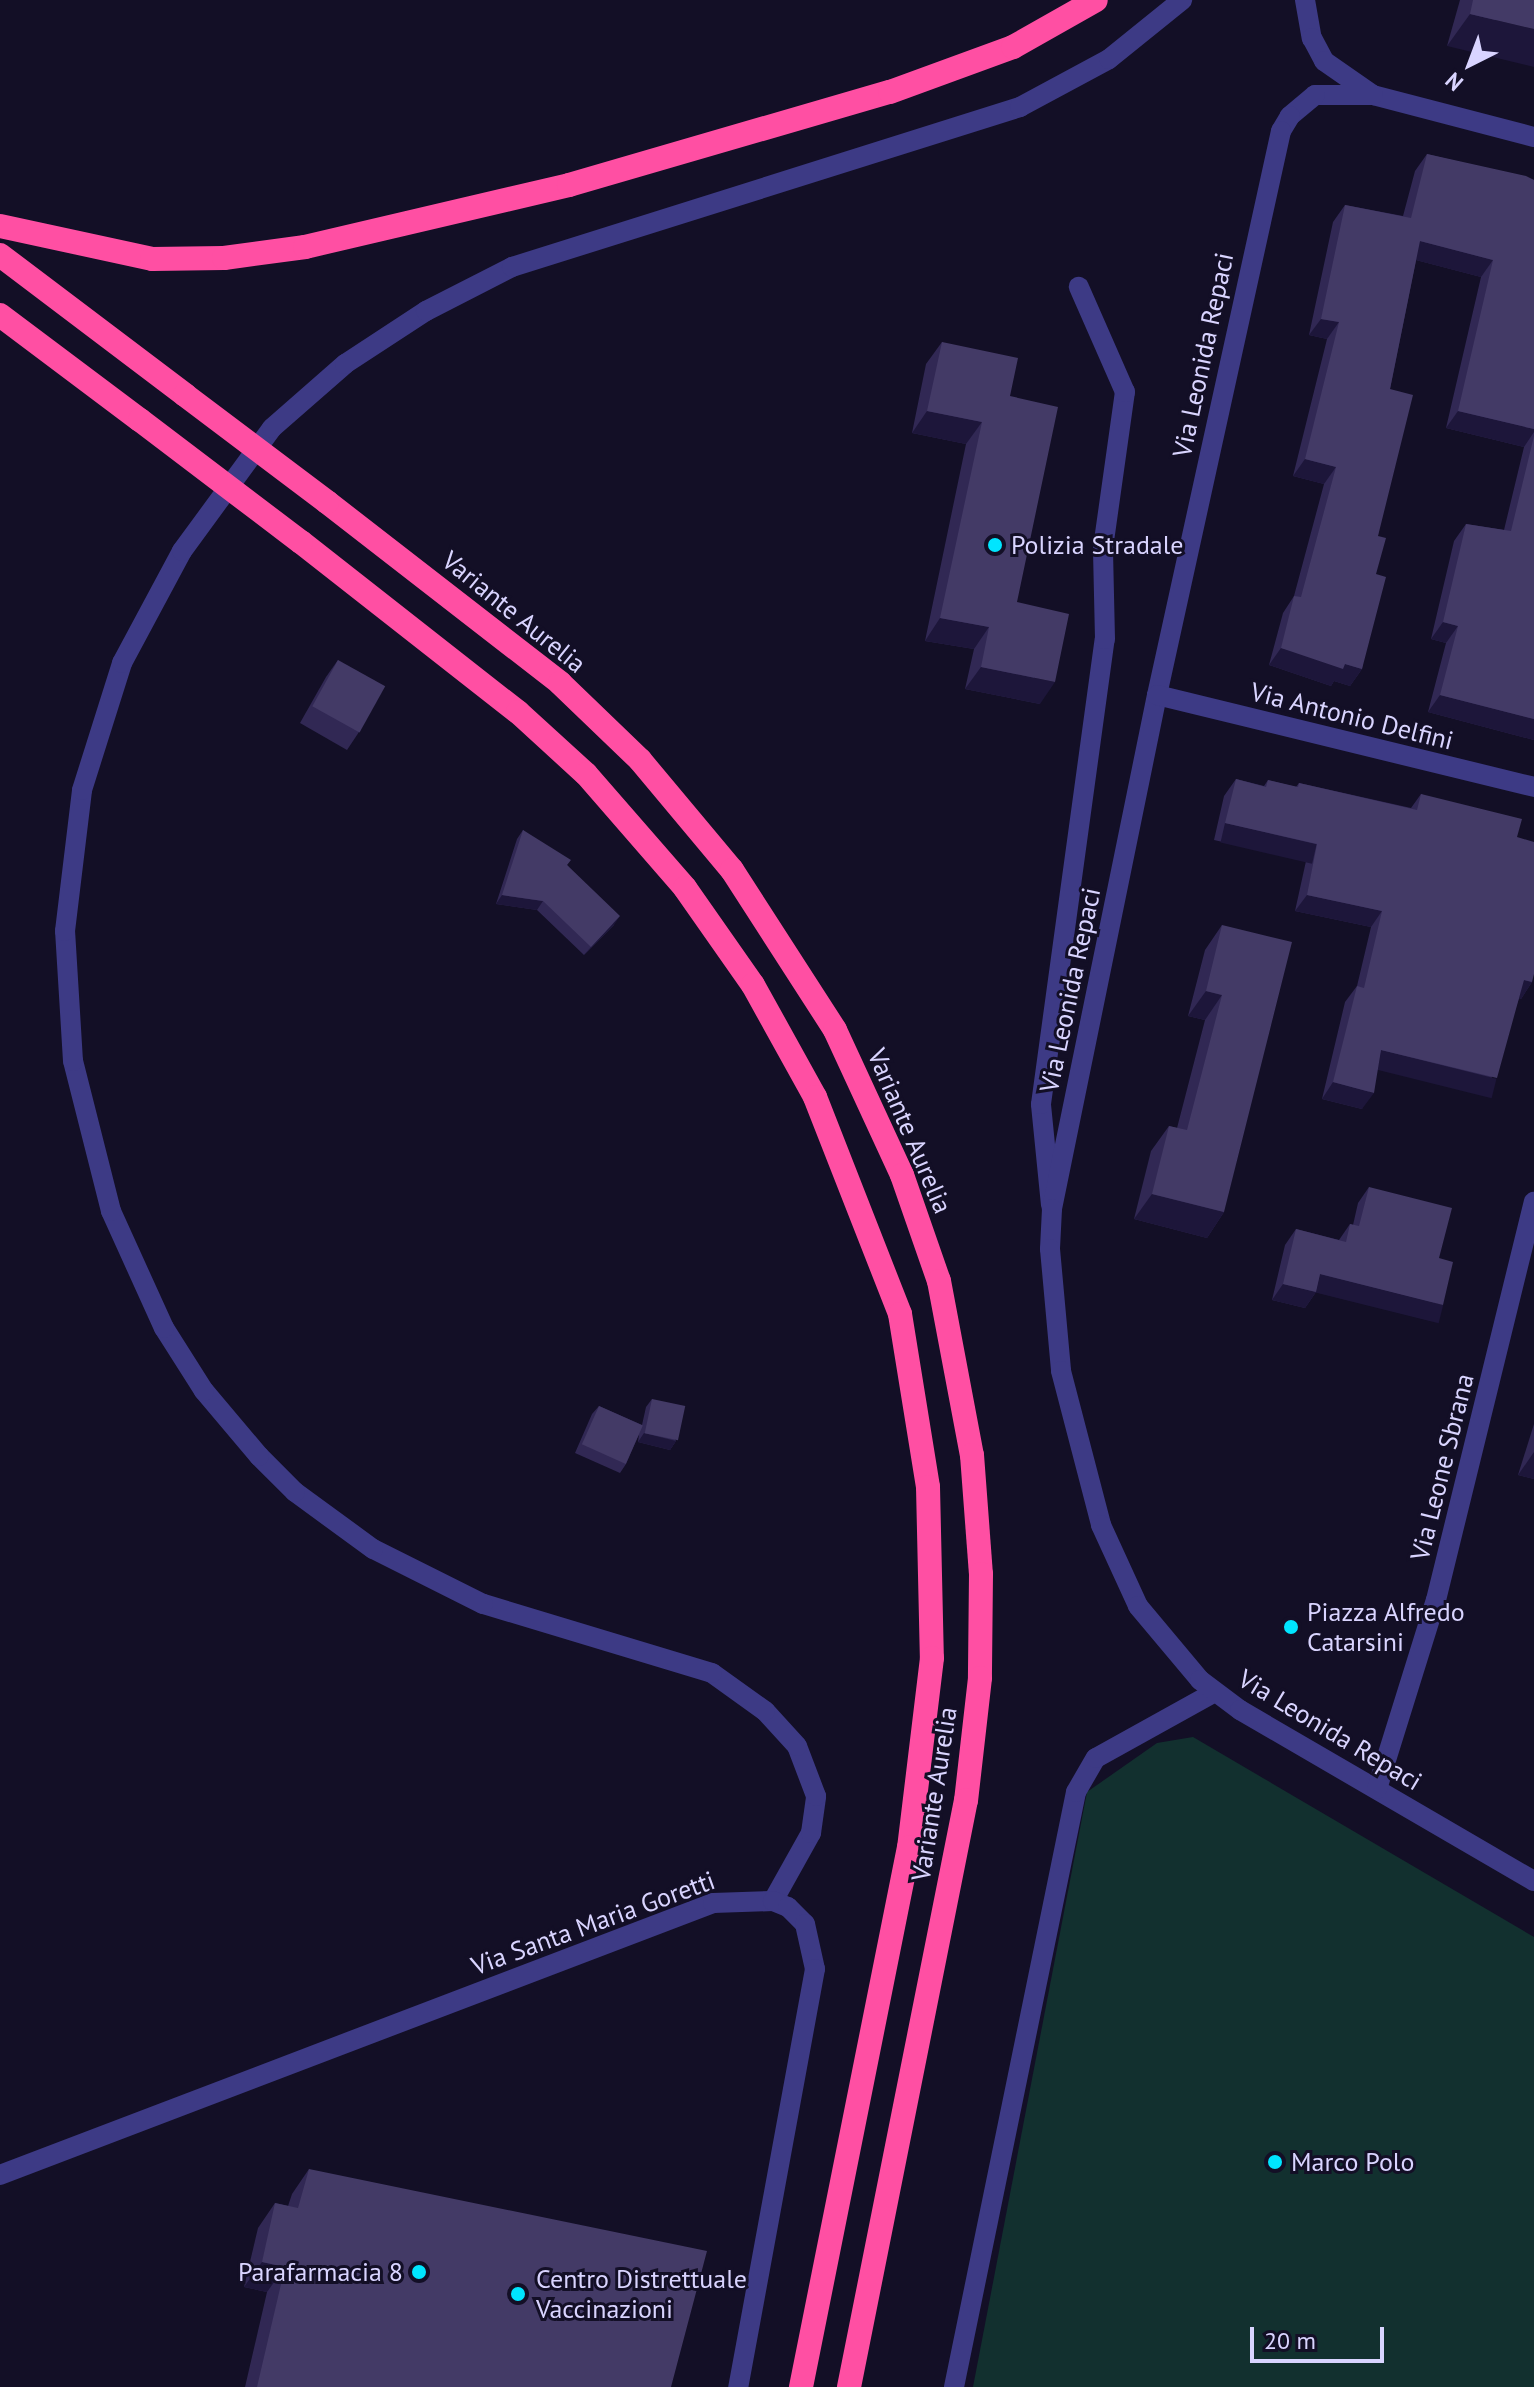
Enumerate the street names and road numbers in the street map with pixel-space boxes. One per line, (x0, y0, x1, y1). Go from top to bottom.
street label: Via Leonida Repaci (1166, 250, 1240, 460)
street label: Variante Aurelia (436, 544, 592, 680)
street label: Via Antonio Delfini (1247, 676, 1457, 756)
street label: Via Leonida Repaci (1033, 885, 1107, 1095)
street label: Variante Aurelia (861, 1044, 959, 1218)
street label: Via Leone Sbrana (1404, 1370, 1480, 1564)
street label: Via Leonida Repaci (1233, 1663, 1427, 1797)
street label: Variante Aurelia (905, 1704, 963, 1884)
street label: Via Santa Maria Goretti (467, 1864, 719, 1982)

